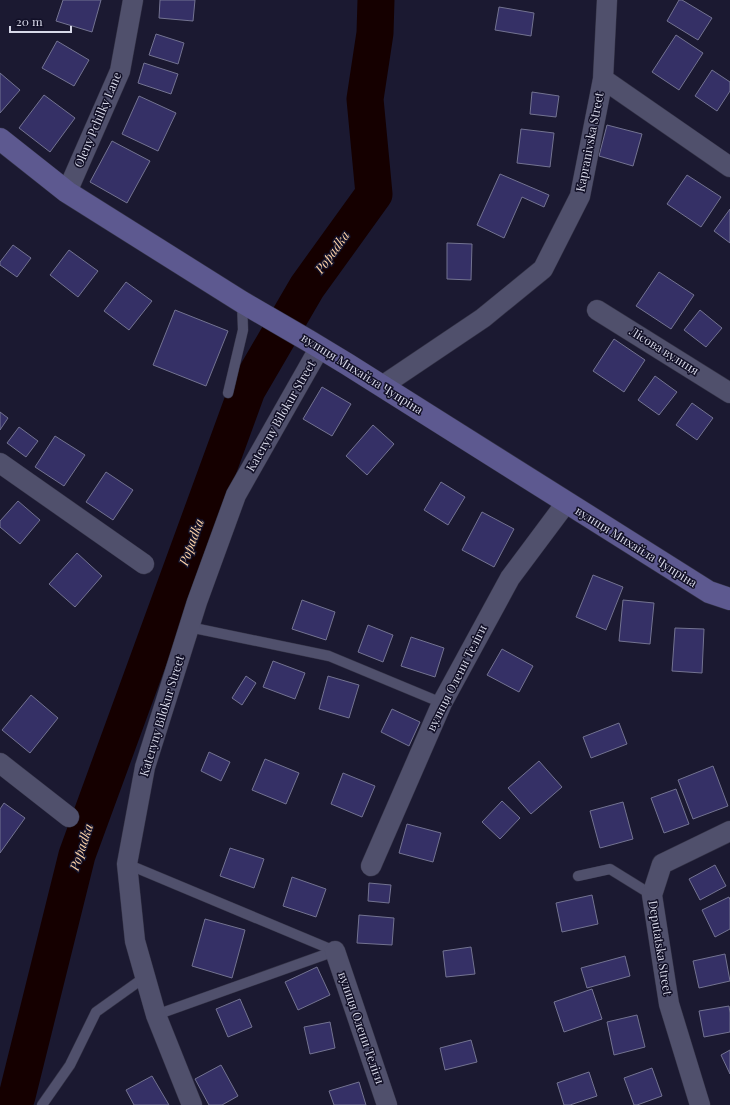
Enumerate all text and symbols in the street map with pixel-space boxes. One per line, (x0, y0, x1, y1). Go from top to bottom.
scale bar (10, 8, 71, 34)
text: 20 m (16, 13, 43, 29)
street label: Oleny Pchilky Lane (70, 69, 124, 170)
street label: Kapranivska Street (571, 90, 607, 193)
water label: Popadka (310, 227, 353, 277)
street label: Лісова вулиця (626, 322, 703, 378)
street label: вулиця Михайла Чупріна (299, 329, 426, 417)
street label: Kateryny Bilokur Street (242, 356, 319, 474)
street label: вулиця Михайла Чупріна (573, 502, 700, 590)
water label: Popadka (174, 516, 207, 568)
street label: вулиця Олени Теліги (422, 621, 490, 734)
street label: Kateryny Bilokur Street (135, 652, 187, 778)
water label: Popadka (65, 821, 96, 873)
street label: Deputatska Street (646, 899, 677, 997)
street label: вулиця Олени Теліги (335, 970, 389, 1086)

